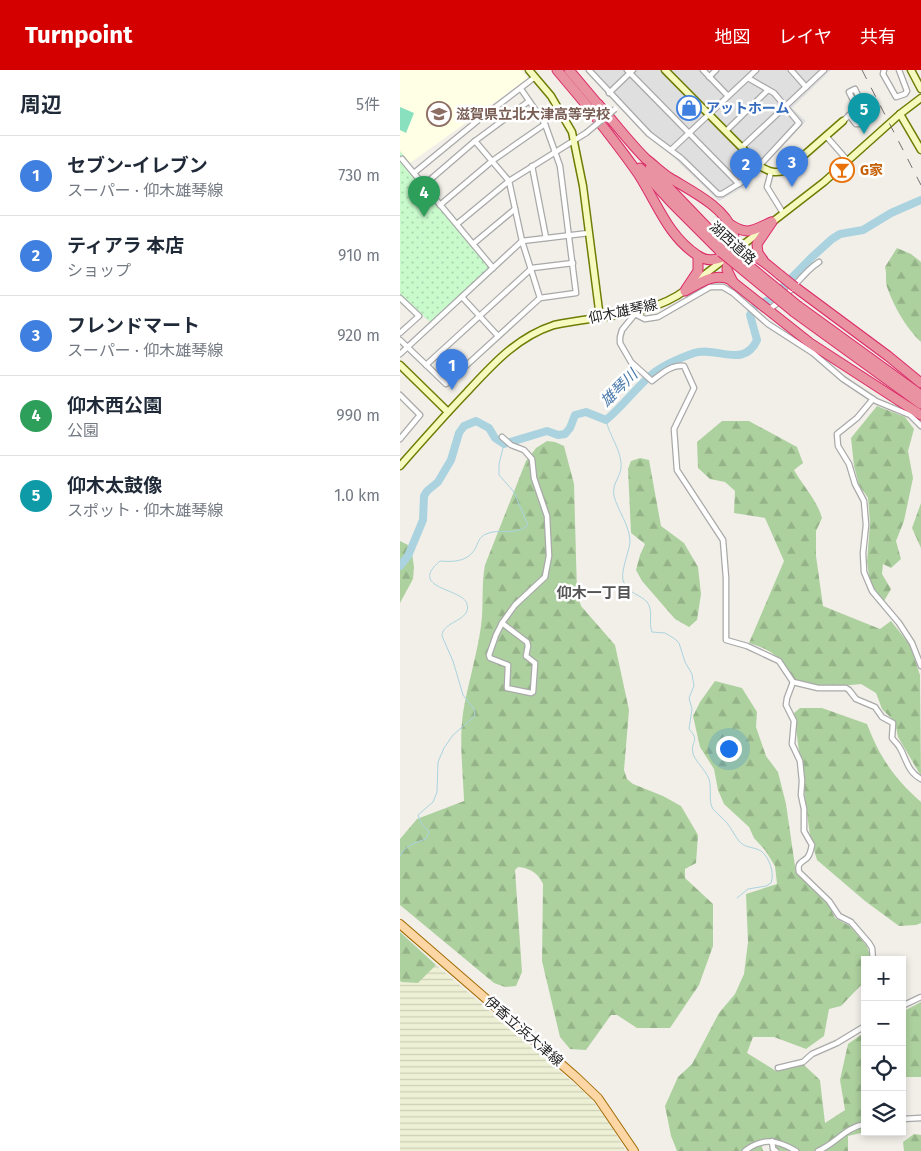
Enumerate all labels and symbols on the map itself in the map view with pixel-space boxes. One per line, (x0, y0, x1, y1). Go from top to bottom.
pin: 5 (848, 93, 880, 134)
shop icon: アットホーム (676, 95, 702, 121)
place label: アットホーム (706, 100, 790, 117)
school or university icon: 滋賀県立北大津高等学校 (426, 101, 452, 127)
place label: 滋賀県立北大津高等学校 (456, 106, 610, 123)
pin: 3 (776, 146, 808, 187)
pin: 2 (730, 148, 762, 189)
bar icon: G家 (829, 157, 855, 183)
place label: G家 (860, 162, 883, 179)
pin: 4 (408, 176, 440, 217)
street label: 湖西道路 (706, 218, 759, 268)
street label: 仰木雄琴線 (587, 296, 659, 327)
pin: 1 (436, 349, 468, 390)
water label: 雄琴川 (597, 364, 643, 410)
district label: 仰木一丁目 (556, 584, 632, 602)
your location (716, 736, 742, 762)
street label: 伊香立浜大津線 (481, 993, 566, 1070)

